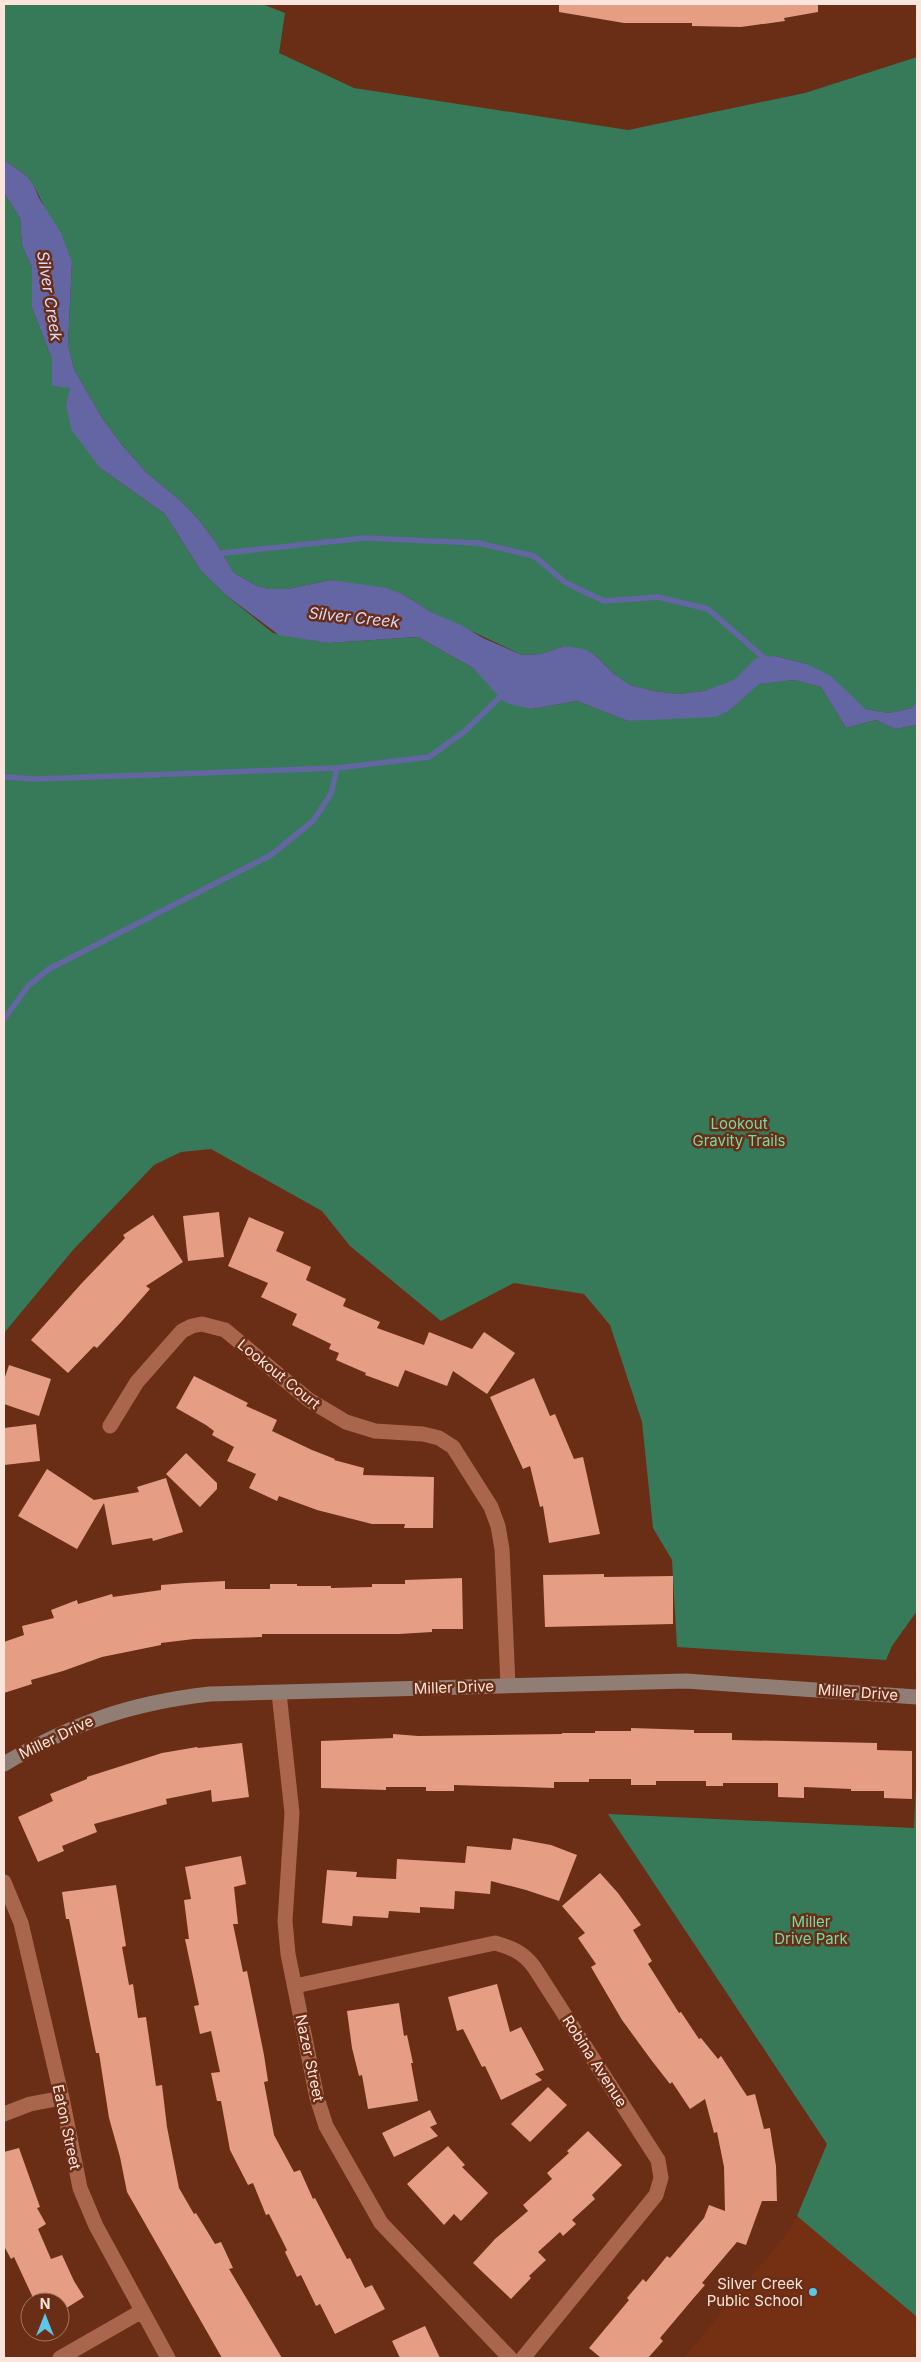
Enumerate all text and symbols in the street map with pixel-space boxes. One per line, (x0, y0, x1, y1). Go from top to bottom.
water label: Silver Creek (33, 249, 67, 343)
water label: Silver Creek (308, 602, 401, 632)
park label: Lookout Gravity Trails (692, 1114, 786, 1150)
street label: Lookout Court (234, 1335, 324, 1413)
street label: Miller Drive (414, 1676, 494, 1698)
street label: Miller Drive (817, 1680, 899, 1704)
street label: Miller Drive (16, 1711, 96, 1763)
park label: Miller Drive Park (774, 1912, 849, 1948)
street label: Robina Avenue (558, 2012, 632, 2110)
street label: Nazer Street (291, 2013, 329, 2103)
street label: Eaton Street (49, 2083, 85, 2171)
place label: Silver Creek Public School (707, 2274, 804, 2310)
marker: Silver Creek Public School (807, 2286, 819, 2298)
north arrow (20, 2292, 70, 2342)
text: N (40, 2295, 50, 2312)

